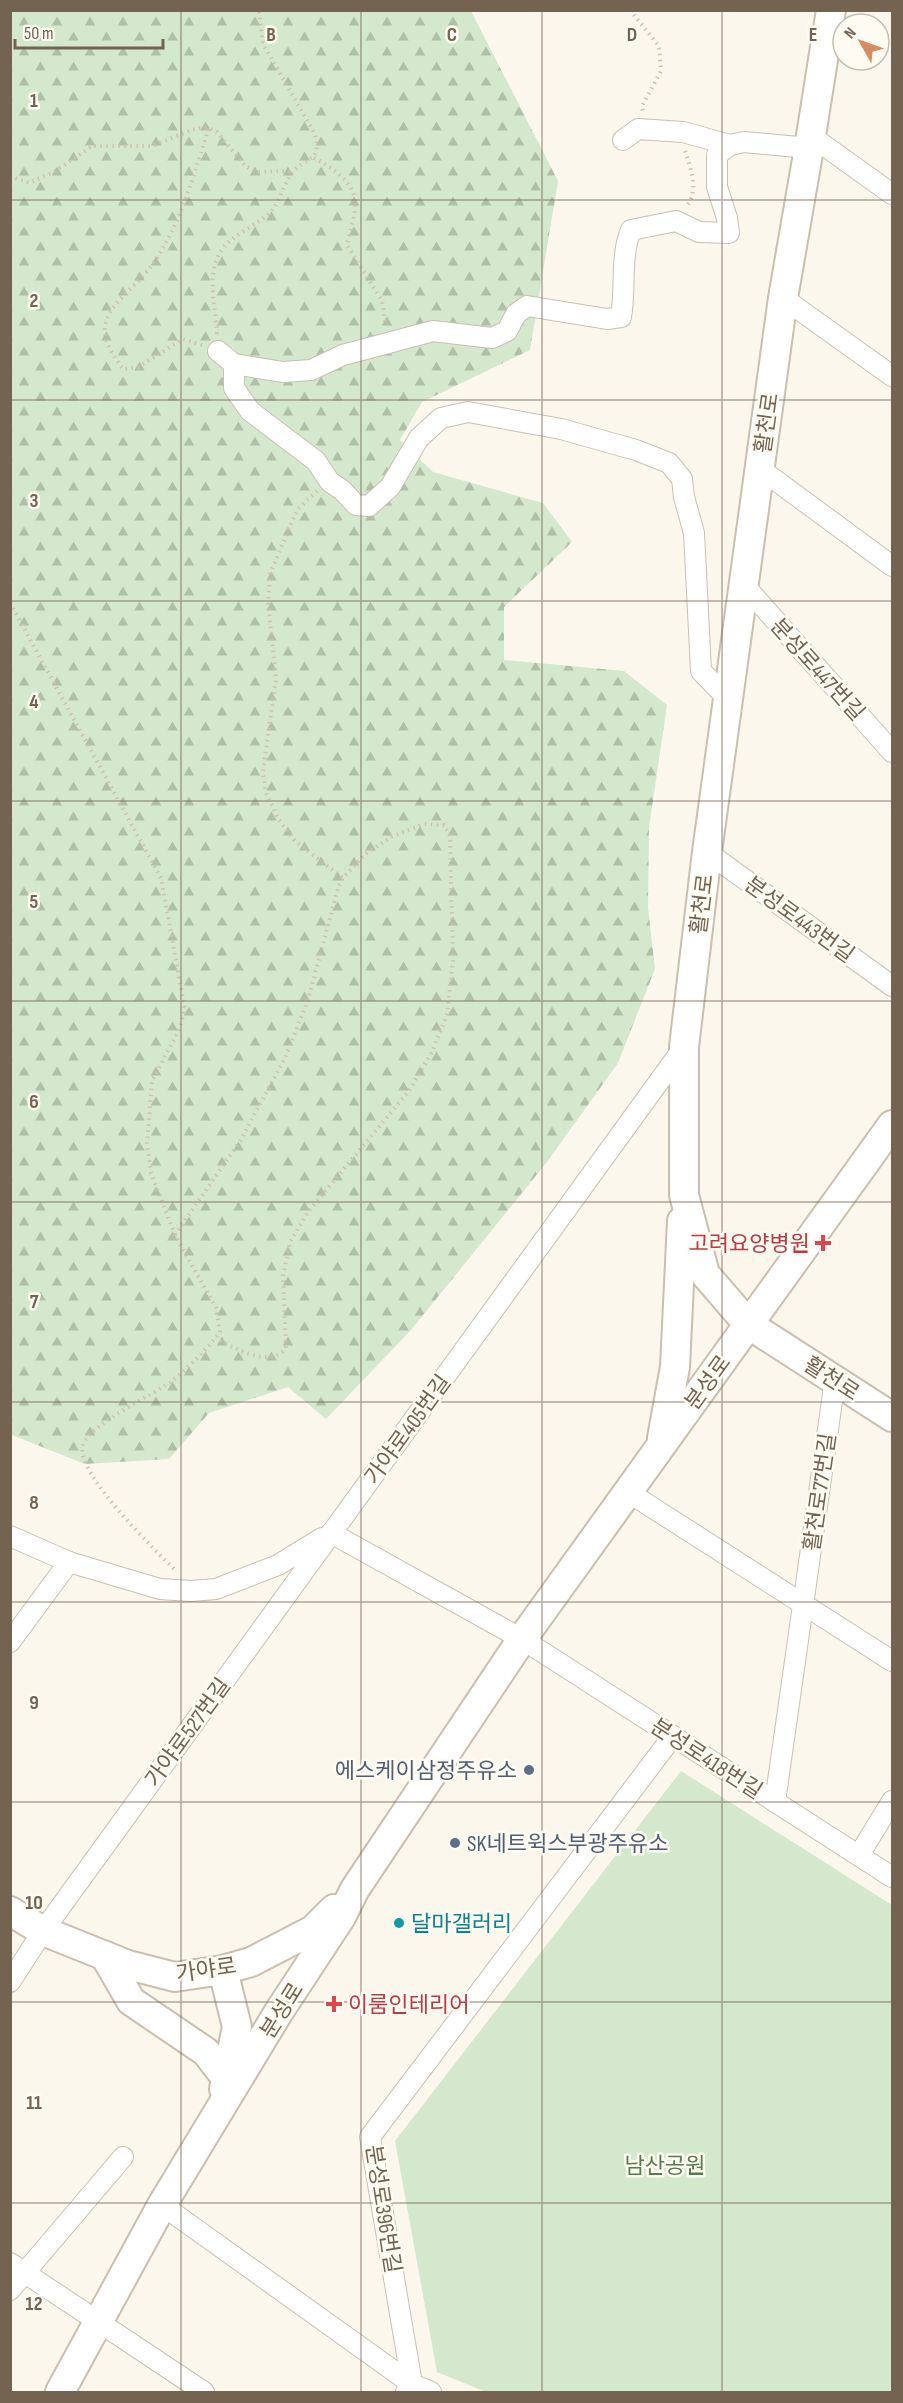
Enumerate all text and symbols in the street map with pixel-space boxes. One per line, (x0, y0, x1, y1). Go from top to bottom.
scale bar (15, 12, 164, 50)
north arrow (831, 12, 891, 72)
text: 50 m (24, 23, 54, 44)
text: B (266, 23, 276, 47)
text: C (447, 23, 457, 47)
text: D (627, 23, 637, 47)
text: E (809, 23, 817, 47)
text: N (841, 24, 861, 43)
text: 1 (30, 89, 38, 113)
text: 2 (30, 289, 38, 313)
street label: 활천로 (750, 391, 785, 455)
text: 3 (30, 489, 39, 513)
street label: 분성로447번길 (764, 613, 870, 727)
text: 4 (29, 690, 39, 714)
street label: 분성로443번길 (739, 871, 859, 969)
street label: 활천로 (685, 872, 720, 936)
text: 5 (30, 890, 39, 914)
text: 6 (29, 1090, 39, 1114)
place label: 고려요양병원 (689, 1231, 810, 1258)
marker: 고려요양병원 (814, 1234, 832, 1252)
text: 7 (30, 1290, 39, 1314)
street label: 분성로 (679, 1350, 737, 1415)
street label: 활천로 (798, 1351, 864, 1407)
street label: 가야로405번길 (359, 1370, 457, 1490)
street label: 활천로77번길 (799, 1431, 842, 1553)
text: 8 (29, 1491, 39, 1515)
street label: 가야로527번길 (140, 1673, 237, 1793)
text: 9 (29, 1691, 39, 1715)
street label: 분성로418번길 (645, 1713, 767, 1805)
place label: 에스케이삼정주유소 (335, 1758, 517, 1785)
marker: 에스케이삼정주유소 (522, 1763, 536, 1777)
place label: SK네트윅스부광주유소 (467, 1831, 669, 1858)
marker: SK네트윅스부광주유소 (448, 1836, 462, 1850)
text: 10 (25, 1891, 43, 1915)
place label: 달마갤러리 (411, 1911, 512, 1938)
marker: 달마갤러리 (392, 1916, 406, 1930)
street label: 가야로 (174, 1953, 238, 1988)
street label: 분성로 (255, 1978, 310, 2044)
place label: 이룸인테리어 (348, 1992, 469, 2019)
marker: 이룸인테리어 (325, 1995, 343, 2013)
text: 11 (26, 2091, 42, 2115)
street label: 분성로396번길 (359, 2143, 406, 2275)
park label: 남산공원 (625, 2153, 705, 2180)
text: 12 (26, 2292, 42, 2316)

